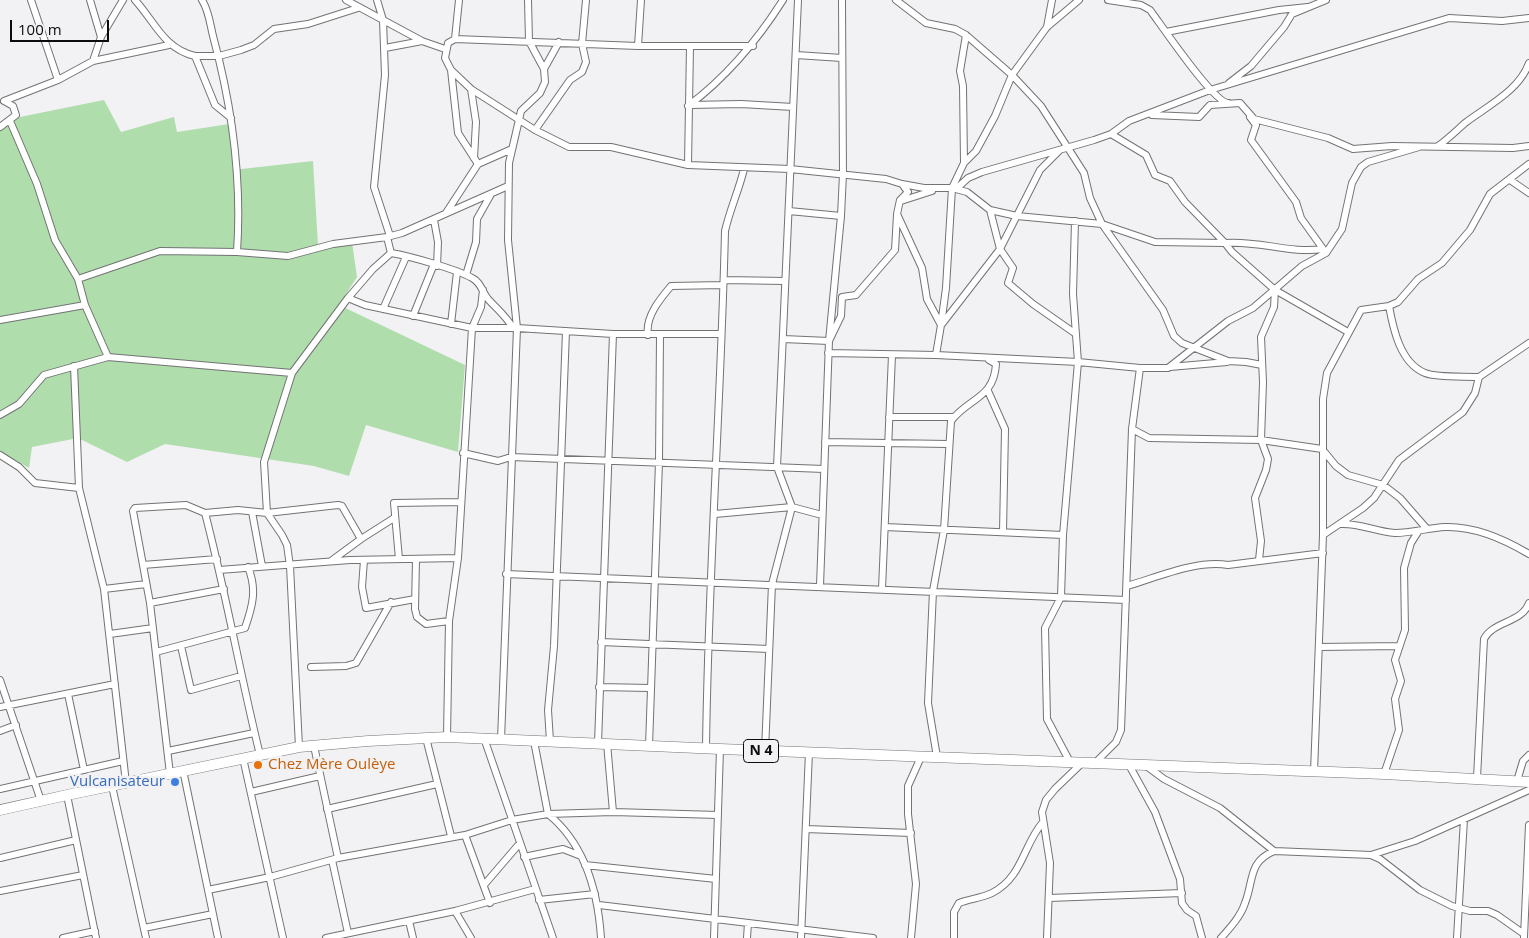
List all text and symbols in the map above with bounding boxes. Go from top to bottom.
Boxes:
scale bar [12,10,111,42]
text: 100 m [18,19,62,39]
road number: N 4 [744,739,778,762]
place label: Chez Mère Oulèye [268,756,395,774]
marker: Chez Mère Oulèye [252,759,264,771]
place label: Vulcanisateur [70,773,165,791]
marker: Vulcanisateur [169,776,181,788]

